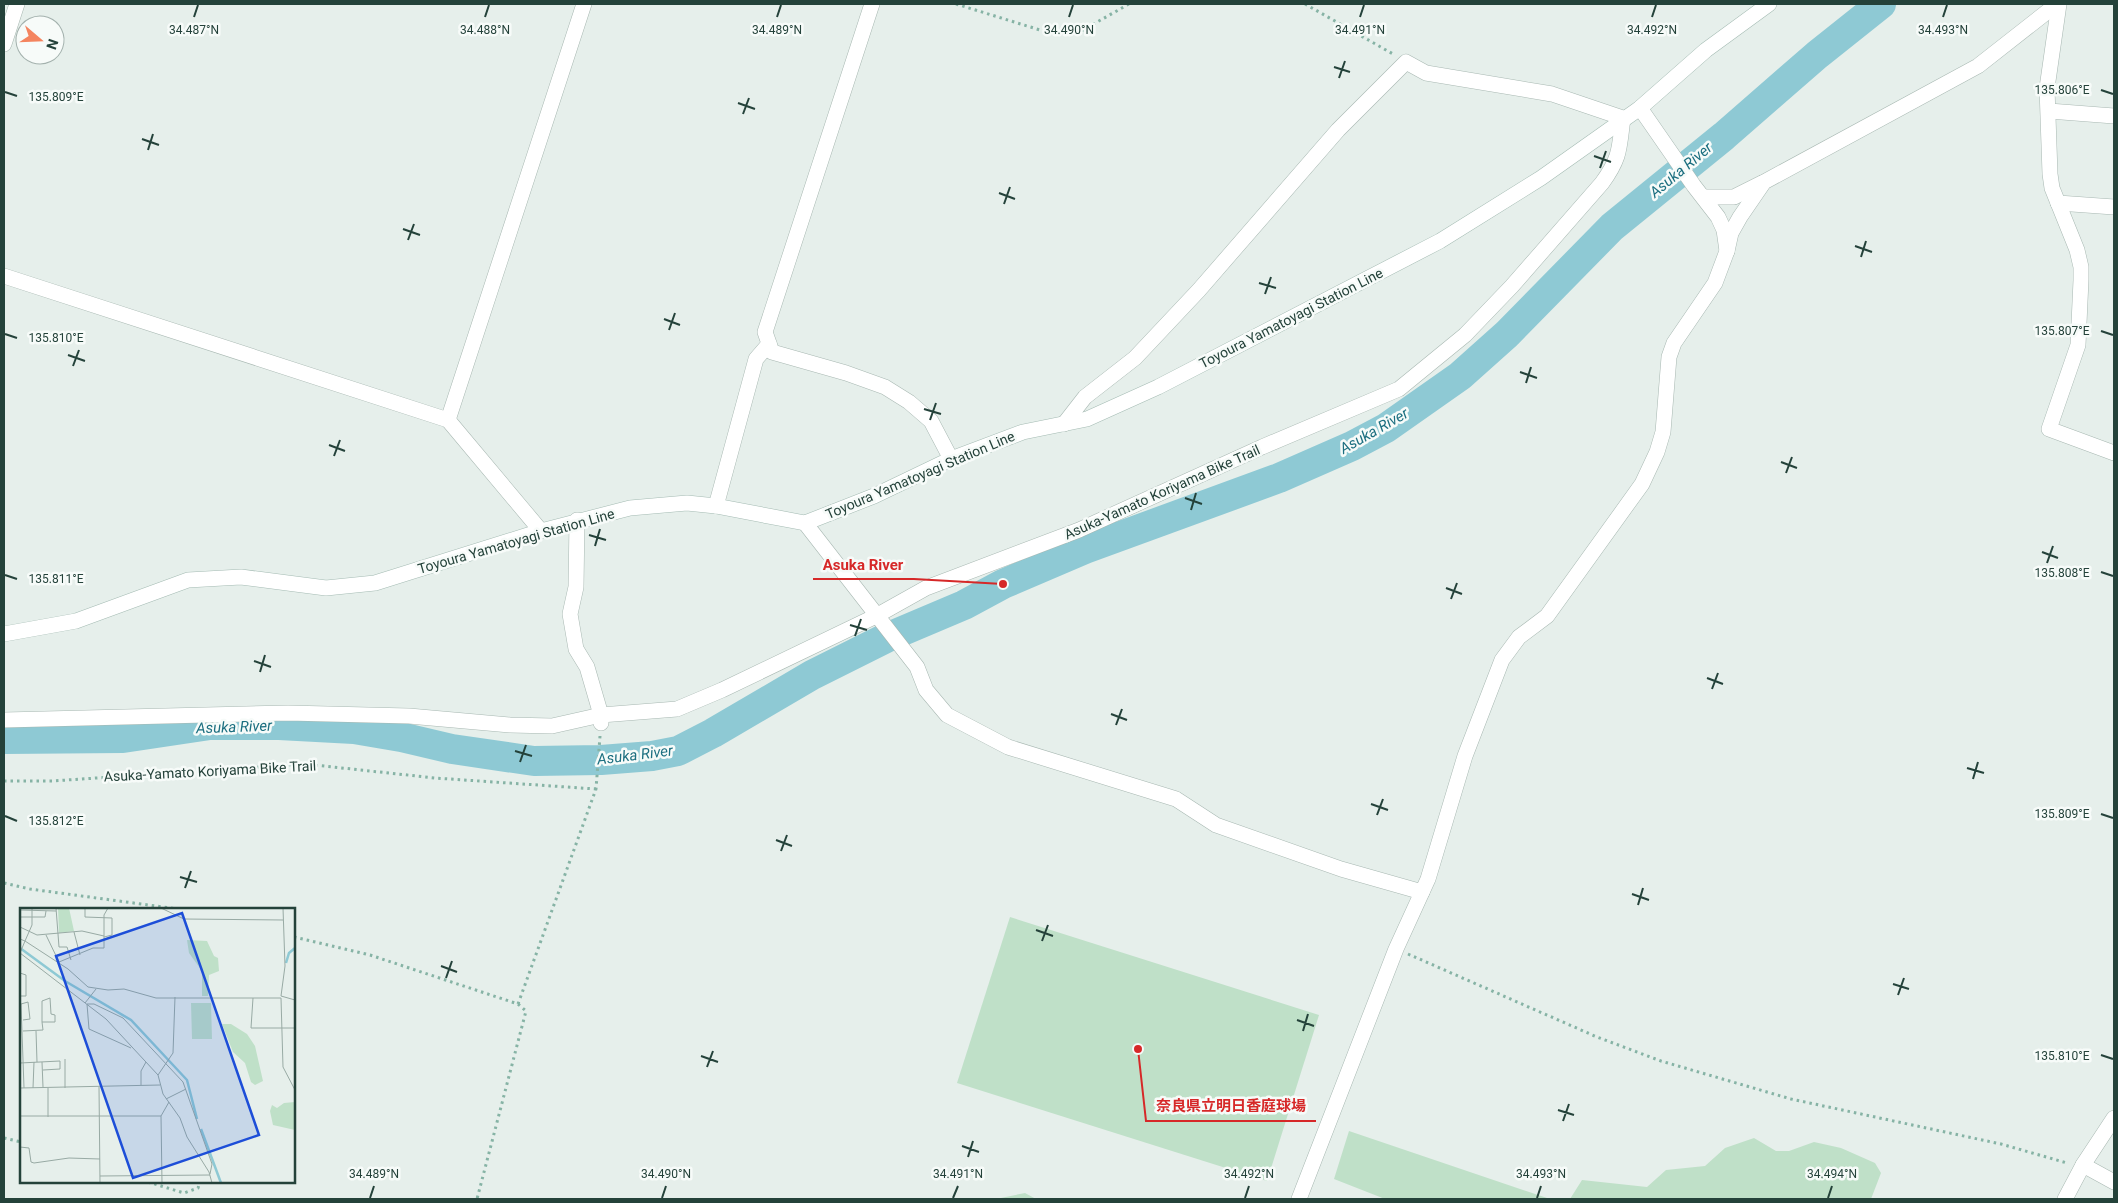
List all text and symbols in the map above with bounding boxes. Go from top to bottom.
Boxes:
north arrow [15,15,65,65]
text: 34.487°N [169,23,219,37]
text: 34.488°N [460,23,510,37]
text: 34.489°N [752,23,802,37]
text: 34.490°N [1044,23,1094,37]
text: 34.491°N [1335,23,1385,37]
text: 34.492°N [1627,23,1677,37]
text: 34.493°N [1918,23,1968,37]
text: N [43,37,61,52]
text: 135.806°E [2035,83,2090,97]
text: 135.809°E [29,90,84,104]
water label: Asuka River [1645,138,1717,202]
street label: Toyoura Yamatoyagi Station Line [1197,265,1385,371]
text: 135.807°E [2035,324,2090,338]
text: 135.810°E [29,331,84,345]
water label: Asuka River [1336,404,1412,458]
street label: Toyoura Yamatoyagi Station Line [823,428,1017,522]
street label: Asuka-Yamato Koriyama Bike Trail [1062,441,1262,543]
street label: Toyoura Yamatoyagi Station Line [416,505,616,577]
callout: Asuka River [813,549,914,579]
text: Asuka River [823,556,904,574]
text: 135.808°E [2035,566,2090,580]
text: 135.811°E [29,572,84,586]
water label: Asuka River [195,717,273,737]
water label: Asuka River [595,741,675,769]
street label: Asuka-Yamato Koriyama Bike Trail [103,757,317,785]
text: 135.809°E [2035,807,2090,821]
text: 135.812°E [29,814,84,828]
inset map [20,908,295,1183]
text: 135.810°E [2035,1049,2090,1063]
callout: 奈良県立明日香庭球場 [1146,1091,1316,1121]
text: 奈良県立明日香庭球場 [1156,1097,1306,1115]
text: 34.489°N [349,1167,399,1181]
text: 34.490°N [641,1167,691,1181]
text: 34.491°N [933,1167,983,1181]
text: 34.492°N [1224,1167,1274,1181]
text: 34.493°N [1516,1167,1566,1181]
text: 34.494°N [1807,1167,1857,1181]

